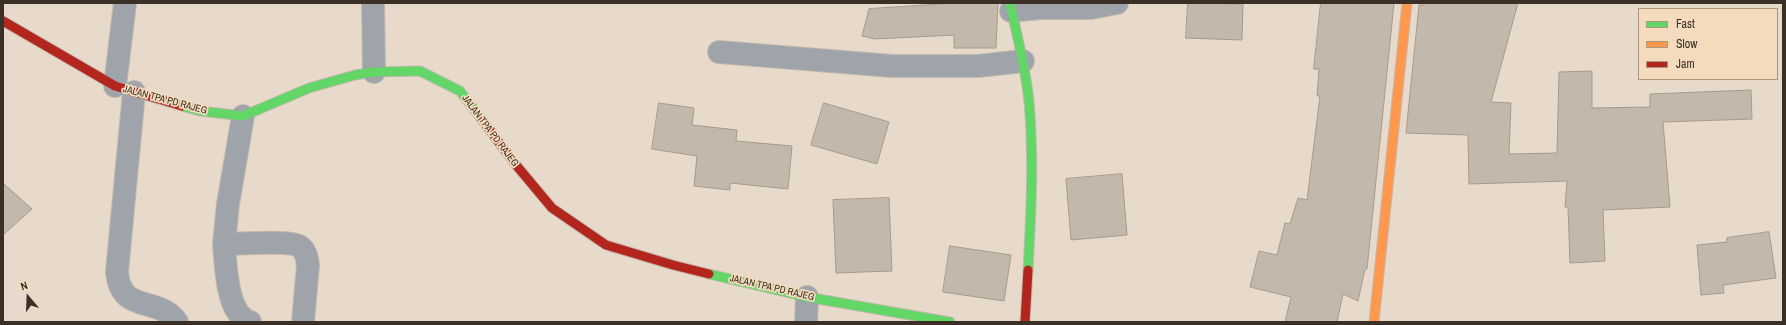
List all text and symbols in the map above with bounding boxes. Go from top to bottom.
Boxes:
legend [1638,8,1778,80]
text: Fast [1676,16,1695,32]
text: Slow [1676,36,1697,52]
text: Jam [1676,56,1695,72]
street label: JALAN TPA PD RAJEG [122,83,208,117]
street label: JALAN TPA PD RAJEG [459,93,521,169]
street label: JALAN TPA PD RAJEG [729,272,815,304]
north arrow [8,277,48,317]
text: N [19,278,29,293]

